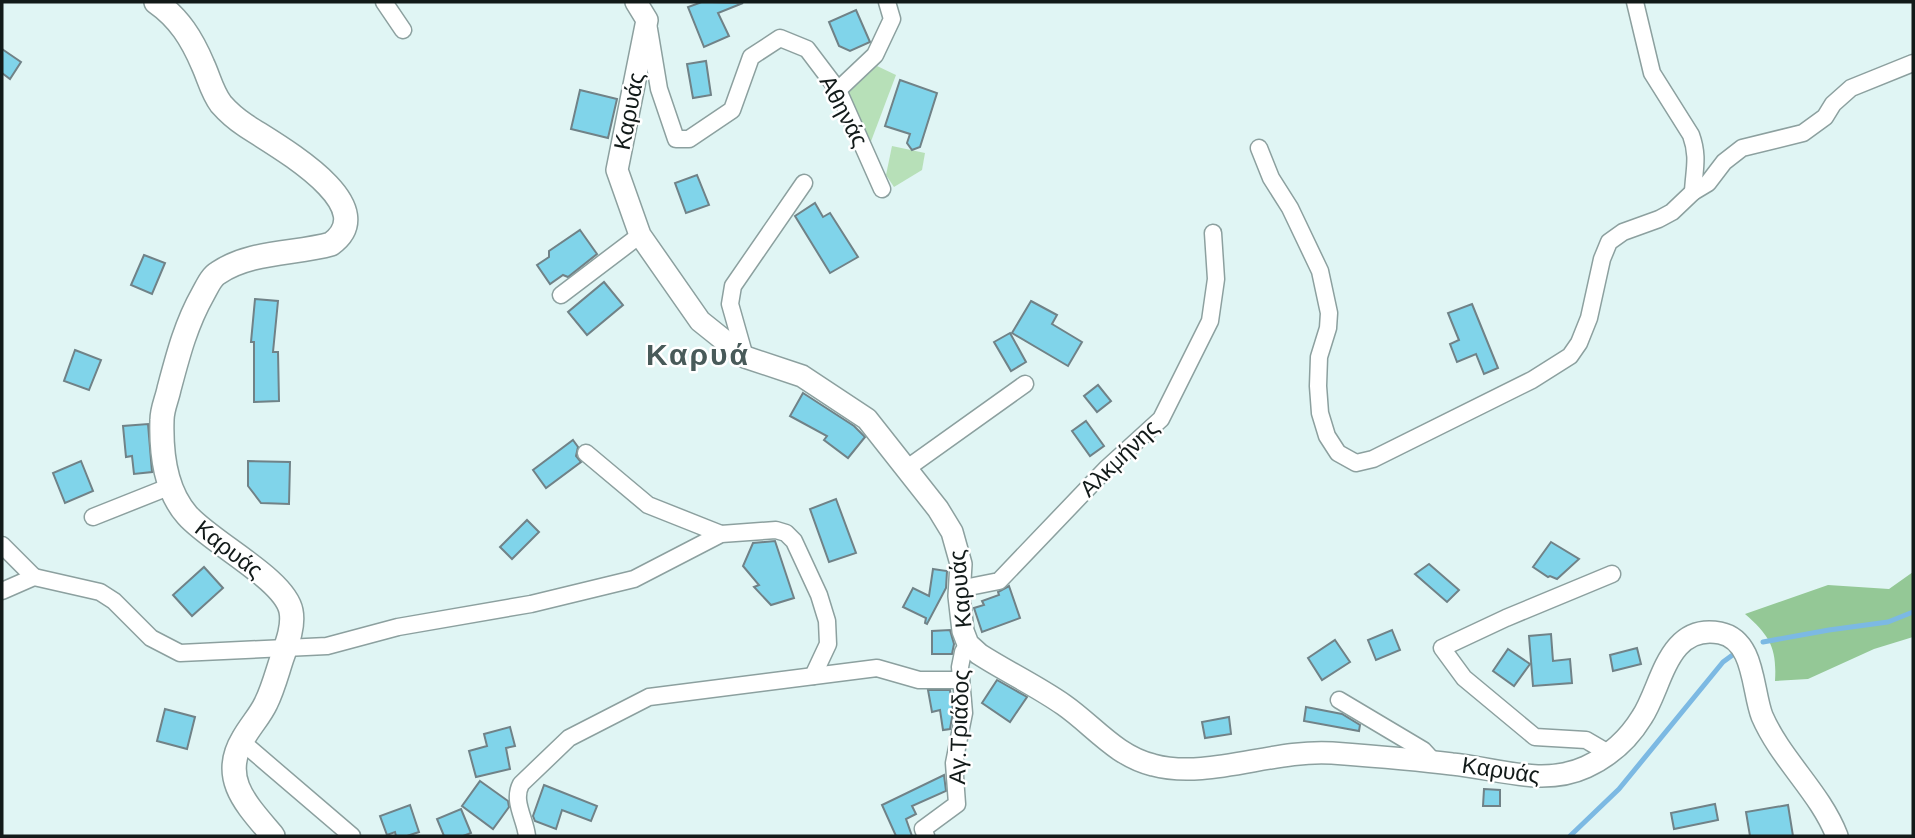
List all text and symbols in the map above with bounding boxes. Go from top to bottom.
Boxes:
street label: Καρυάς [607,70,649,152]
street label: Αθηνάς [814,70,875,151]
district label: Καρυά [646,335,750,371]
street label: Αλκμήνης [1073,413,1164,502]
street label: Καρυάς [190,513,269,583]
street label: Καρυάς [942,549,976,629]
street label: Αγ.Τριάδος [942,669,974,785]
street label: Καρυάς [1460,750,1542,788]

